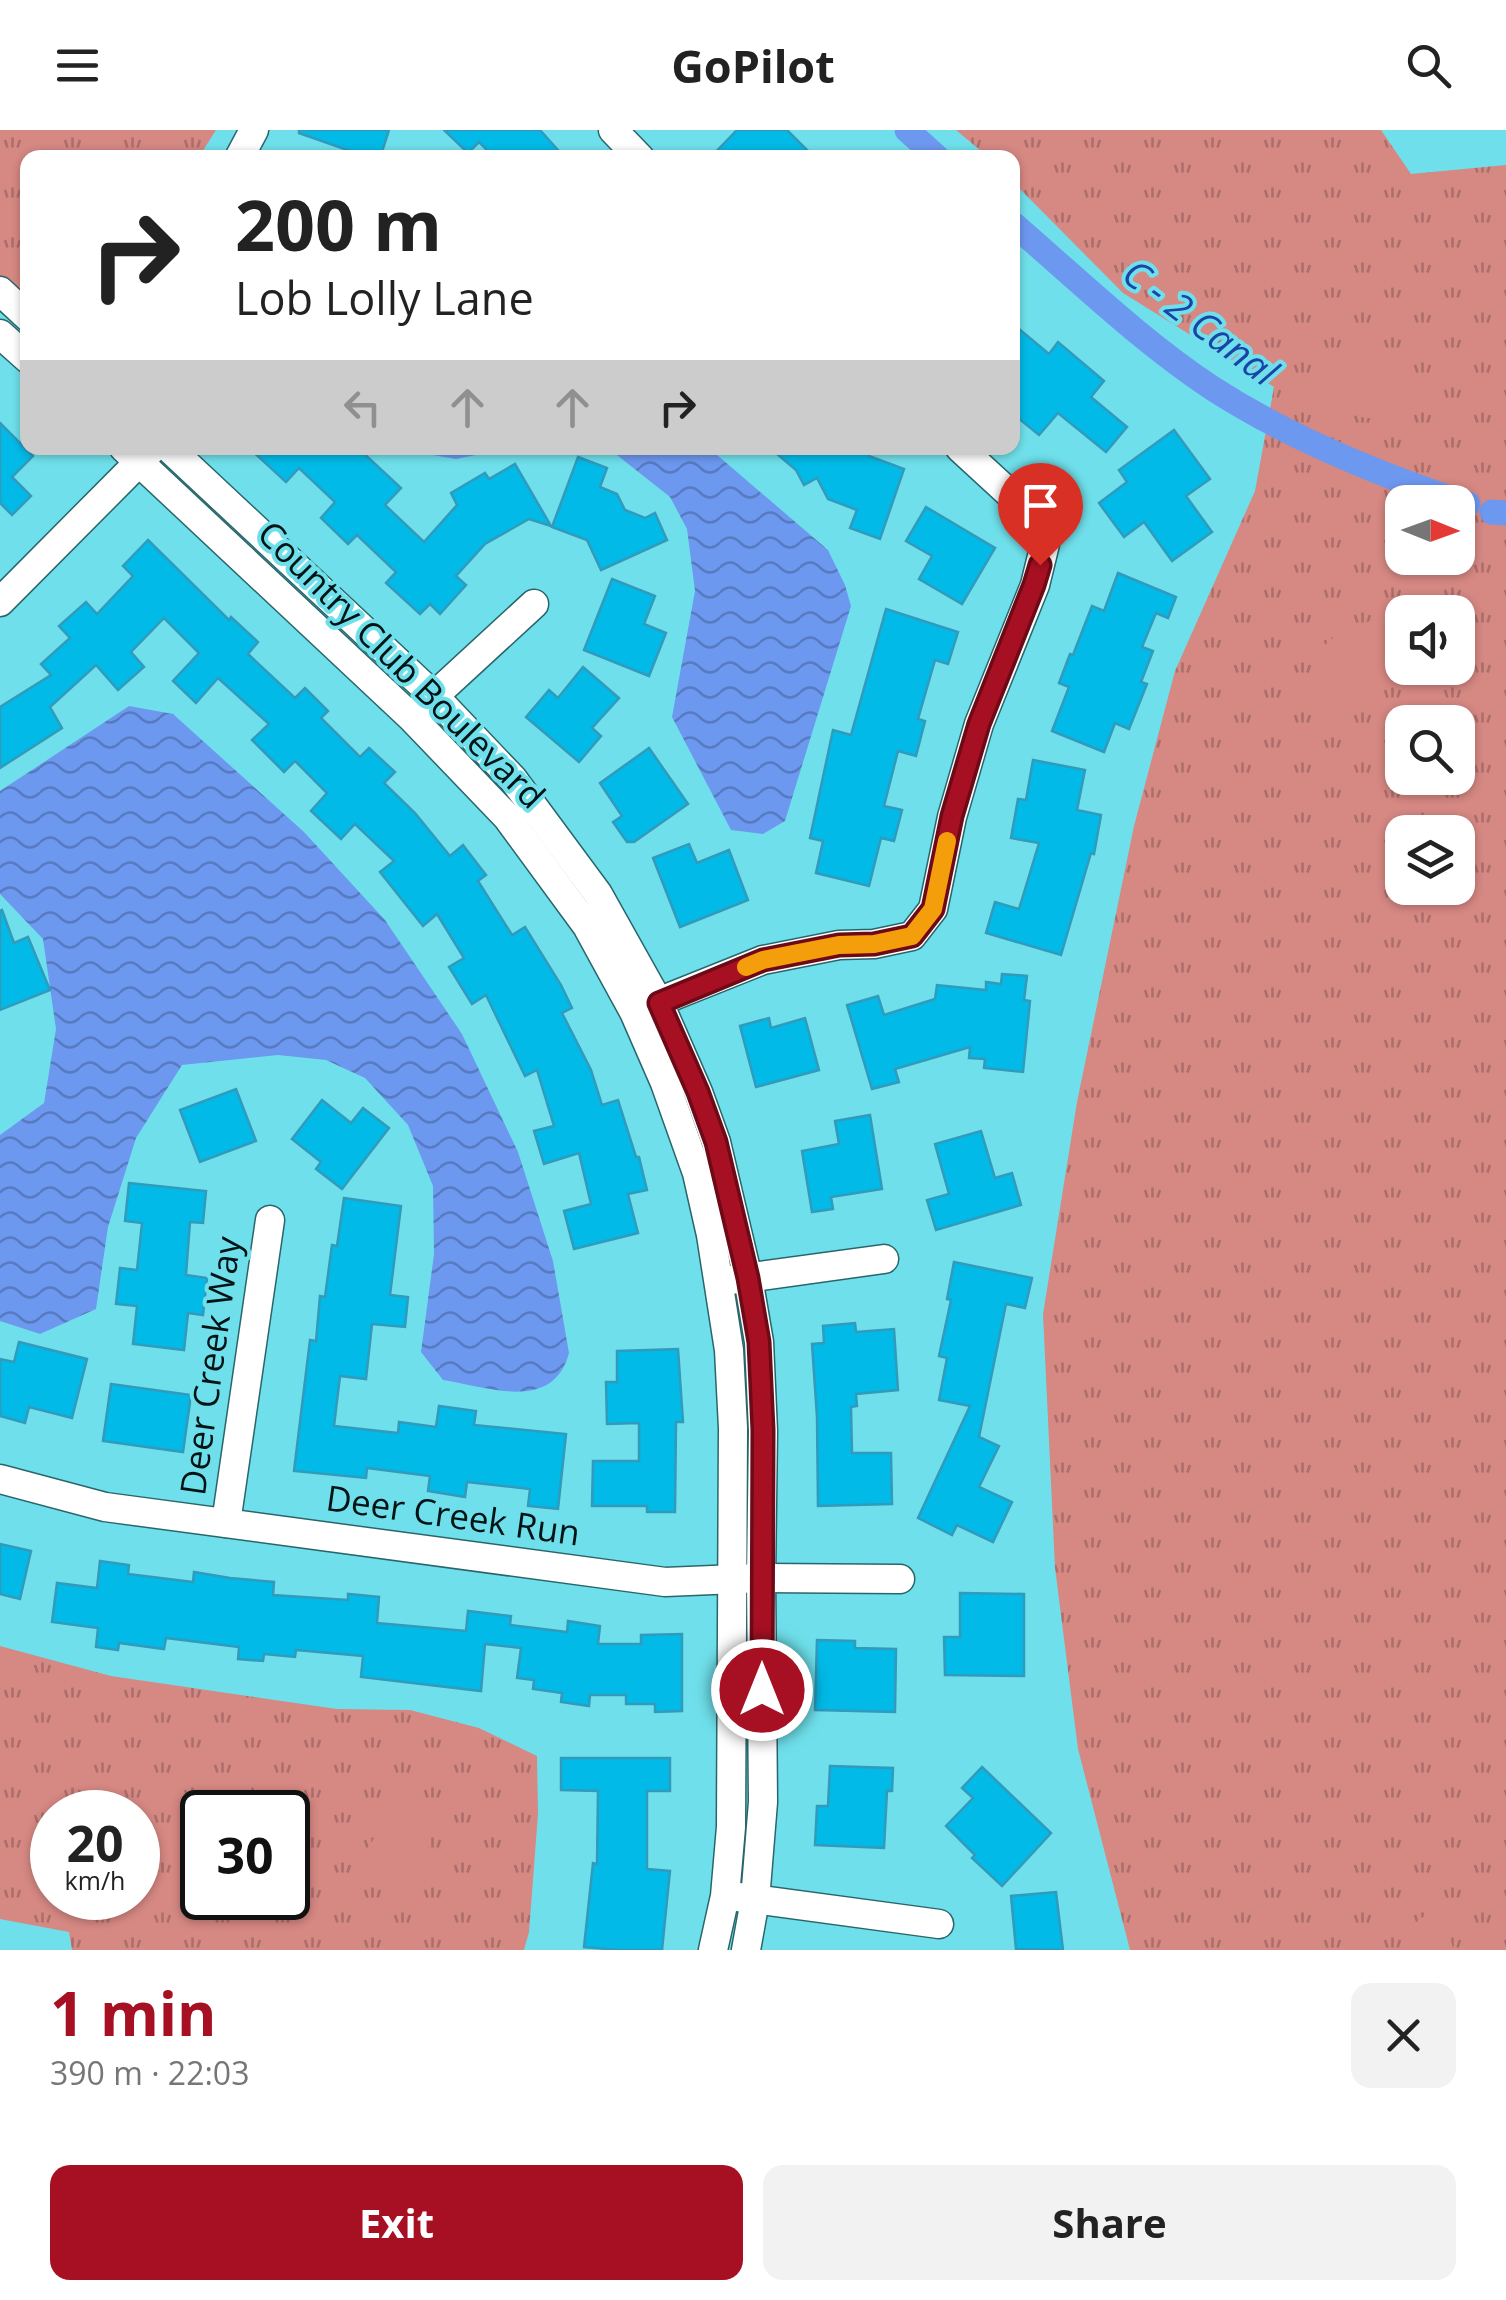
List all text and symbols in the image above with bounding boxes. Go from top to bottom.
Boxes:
text: GoPilot [671,35,835,96]
icon: menu [50,38,105,93]
icon: search [1401,38,1456,93]
text: 200 m [235,176,442,272]
icon: right [70,190,200,320]
water label: C - 2 Canal [1113,246,1290,398]
text: Lob Lolly Lane [235,267,534,328]
icon: left [335,380,390,435]
icon: ahead [440,380,495,435]
icon: ahead [545,380,600,435]
icon: right [650,380,705,435]
pin [998,463,1083,566]
icon: arrive [1013,478,1068,533]
north arrow [1385,485,1475,575]
map controls [1385,485,1475,905]
street label: Country Club Boulevard [248,510,556,818]
button: sound [1385,595,1475,685]
button: search [1385,705,1475,795]
button: layers [1385,815,1475,905]
street label: Deer Creek Way [168,1233,251,1498]
street label: Deer Creek Run [323,1473,583,1556]
position arrow [710,1638,814,1742]
speed limit sign: 30 [180,1790,310,1920]
text: 20 [66,1809,124,1877]
text: km/h [65,1863,125,1897]
text: 1 min [50,1972,217,2054]
button: close [1351,1983,1456,2088]
text: 390 m · 22:03 [50,2051,249,2094]
button: Exit [50,2165,743,2280]
button: Share [763,2165,1456,2280]

